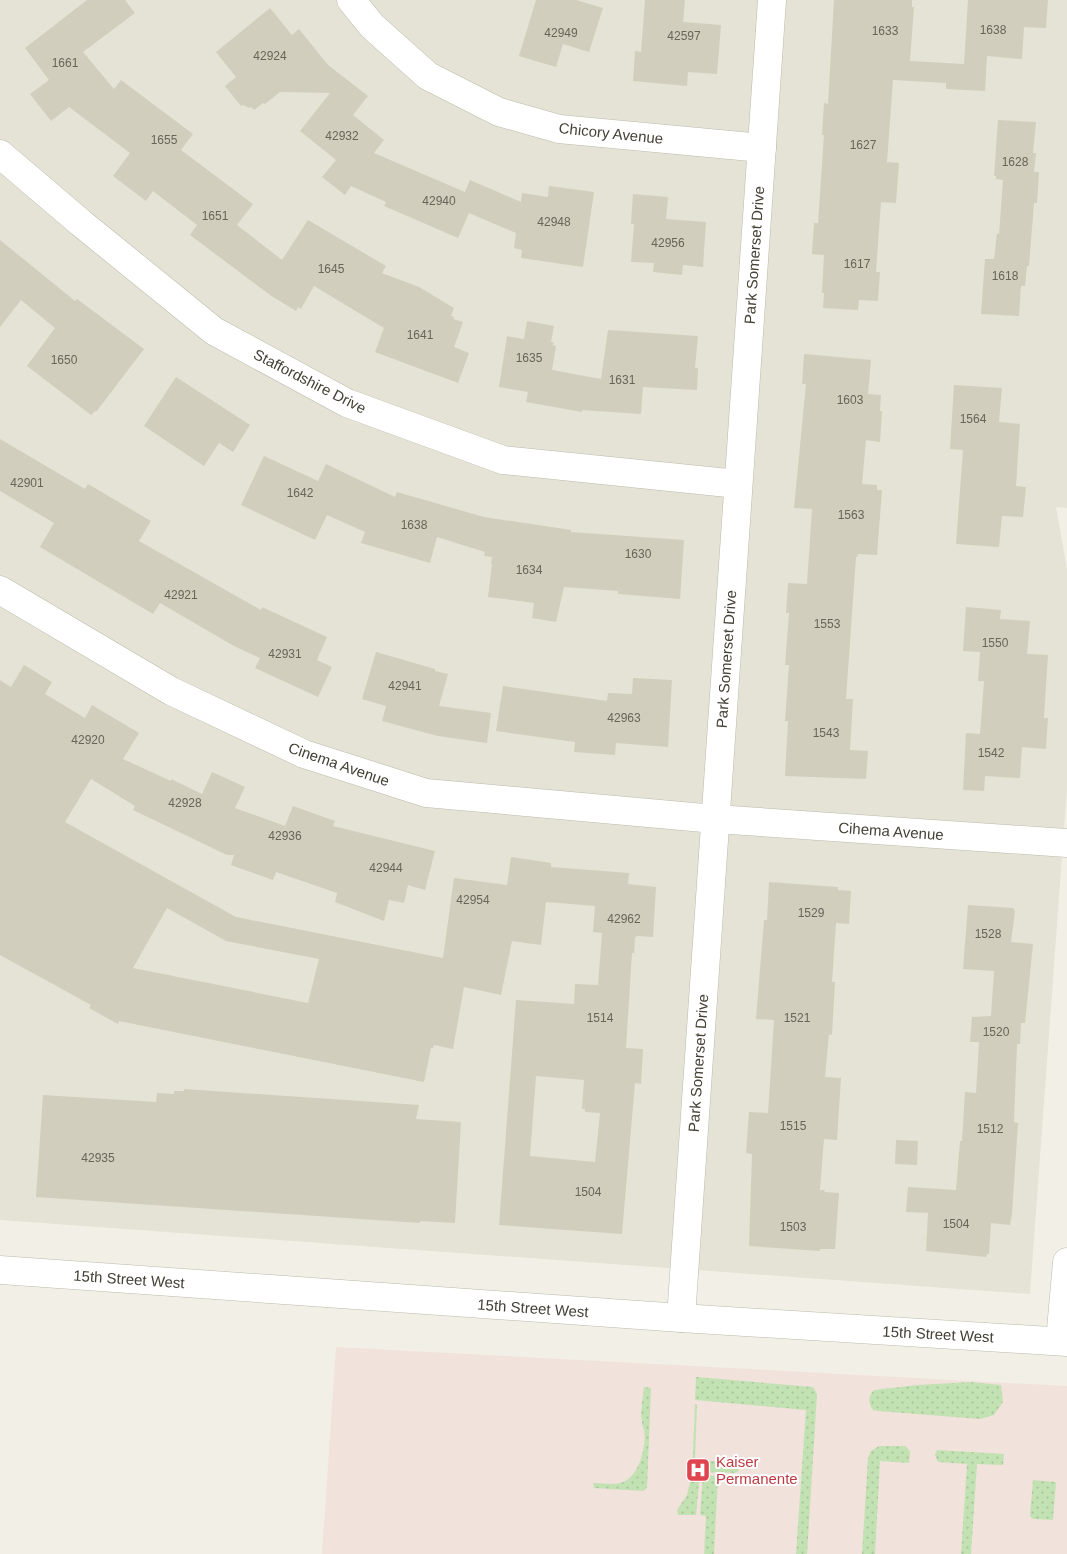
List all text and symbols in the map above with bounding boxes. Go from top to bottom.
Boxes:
house number: 1638 [980,23,1007,37]
house number: 1633 [872,24,899,38]
house number: 42949 [544,26,578,40]
house number: 42597 [667,29,701,43]
house number: 42924 [253,49,287,63]
house number: 1661 [52,56,79,70]
street label: Chicory Avenue [558,119,664,147]
house number: 42932 [325,129,359,143]
house number: 1655 [151,133,178,147]
house number: 1627 [850,138,877,152]
house number: 1628 [1002,155,1029,169]
street label: Park Somerset Drive [741,185,767,325]
house number: 42940 [422,194,456,208]
house number: 1651 [202,209,229,223]
house number: 42948 [537,215,571,229]
house number: 42956 [651,236,685,250]
house number: 1617 [844,257,871,271]
house number: 1645 [318,262,345,276]
house number: 1618 [992,269,1019,283]
house number: 1641 [407,328,434,342]
street label: Staffordshire Drive [251,345,369,417]
house number: 1635 [516,351,543,365]
house number: 1650 [51,353,78,367]
house number: 1631 [609,373,636,387]
house number: 1603 [837,393,864,407]
house number: 1564 [960,412,987,426]
house number: 42901 [10,476,44,490]
house number: 1642 [287,486,314,500]
house number: 1563 [838,508,865,522]
house number: 1638 [401,518,428,532]
house number: 1630 [625,547,652,561]
house number: 1634 [516,563,543,577]
house number: 42921 [164,588,198,602]
street label: Park Somerset Drive [713,589,739,729]
house number: 1553 [814,617,841,631]
house number: 1550 [982,636,1009,650]
house number: 42931 [268,647,302,661]
house number: 42941 [388,679,422,693]
house number: 42963 [607,711,641,725]
house number: 1543 [813,726,840,740]
house number: 42920 [71,733,105,747]
street label: Cinema Avenue [286,739,392,789]
house number: 1542 [978,746,1005,760]
house number: 42928 [168,796,202,810]
street label: Cihema Avenue [838,819,944,843]
house number: 42936 [268,829,302,843]
house number: 42944 [369,861,403,875]
house number: 42954 [456,893,490,907]
house number: 1529 [798,906,825,920]
house number: 42962 [607,912,641,926]
house number: 1528 [975,927,1002,941]
street label: Park Somerset Drive [685,993,711,1133]
house number: 1514 [587,1011,614,1025]
house number: 1521 [784,1011,811,1025]
house number: 1520 [983,1025,1010,1039]
house number: 1515 [780,1119,807,1133]
house number: 1512 [977,1122,1004,1136]
house number: 42935 [81,1151,115,1165]
house number: 1504 [575,1185,602,1199]
house number: 1504 [943,1217,970,1231]
house number: 1503 [780,1220,807,1234]
street label: 15th Street West [73,1267,186,1291]
street label: 15th Street West [477,1296,590,1320]
street label: 15th Street West [882,1323,995,1345]
place label: Kaiser Permanente [716,1453,798,1487]
hospital icon: Kaiser Permanente [685,1457,711,1483]

